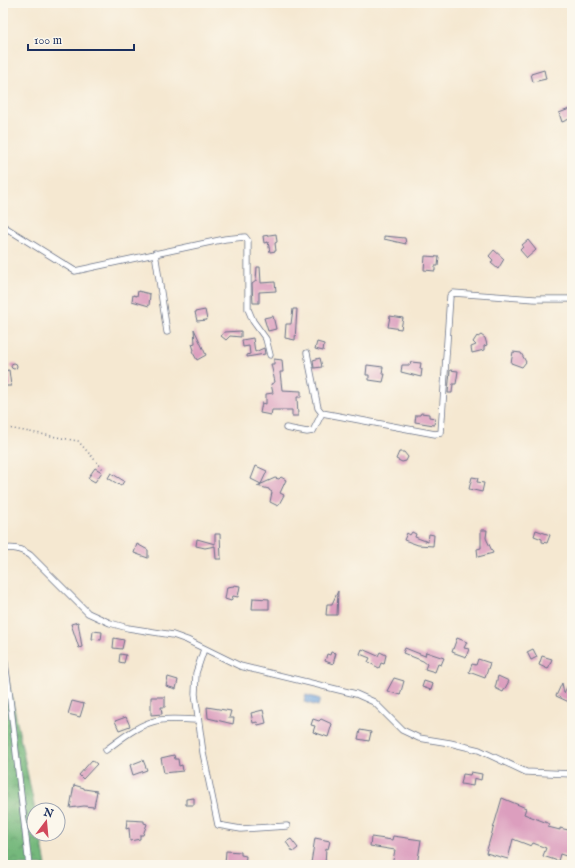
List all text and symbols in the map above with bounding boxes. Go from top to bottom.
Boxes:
scale bar [28,26,134,52]
text: 100 m [34,33,62,48]
north arrow [26,802,66,842]
text: N [41,805,55,822]

